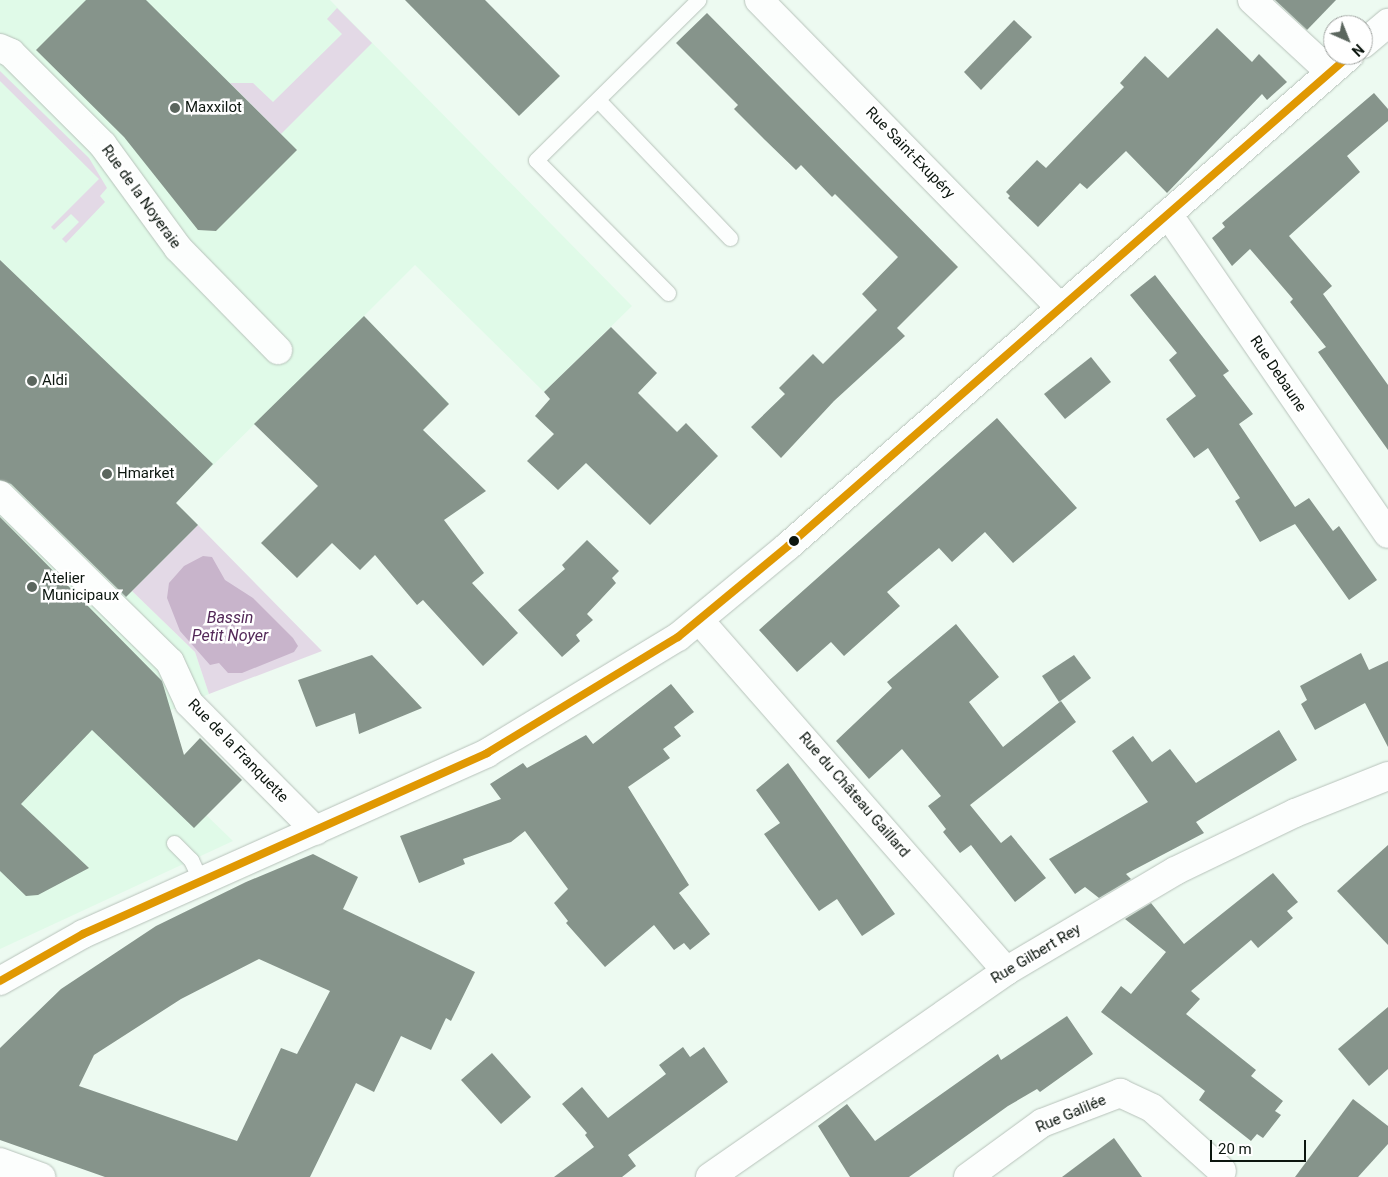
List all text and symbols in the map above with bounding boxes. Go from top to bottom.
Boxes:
north arrow [1323,15,1373,65]
text: N [1349,41,1367,59]
place label: Maxxilot [185,99,242,117]
marker: Maxxilot [169,102,181,114]
street label: Rue Saint-Exupéry [862,104,958,202]
street label: Rue de la Noyeraie [97,142,185,252]
street label: Rue Debaune [1246,332,1310,416]
place label: Aldi [42,372,68,390]
marker: Aldi [26,375,38,387]
place label: Hmarket [117,465,174,483]
marker: Hmarket [101,468,113,480]
unlabelled marker [789,536,799,546]
place label: Atelier Municipaux [42,569,119,604]
marker: Atelier Municipaux [26,581,38,593]
water label: Bassin Petit Noyer [192,608,268,646]
street label: Rue de la Franquette [184,696,292,806]
street label: Rue du Château Gaillard [795,729,913,861]
street label: Rue Gilbert Rey [988,920,1084,988]
street label: Rue Galilée [1033,1091,1109,1137]
scale bar [1213,1130,1309,1162]
text: 20 m [1218,1140,1252,1158]

